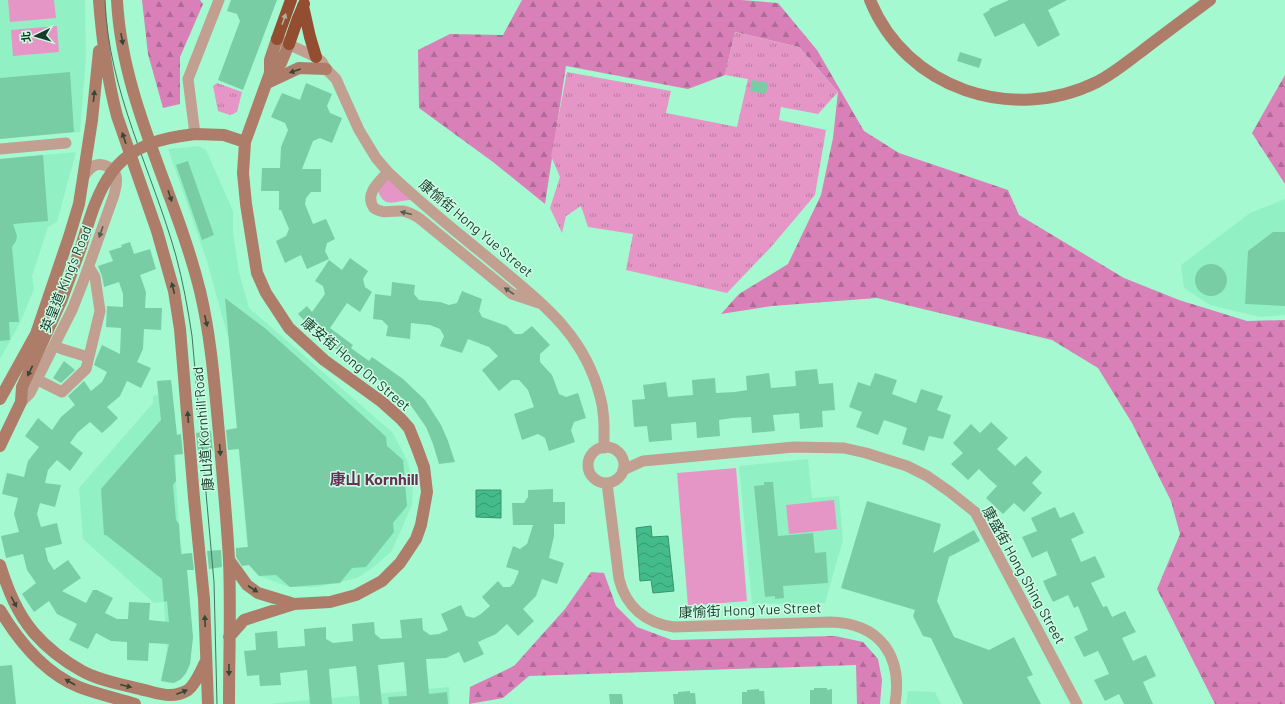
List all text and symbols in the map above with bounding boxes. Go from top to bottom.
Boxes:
one-way arrow [282,13,288,25]
north arrow [16,16,56,56]
text: 北 [19,31,32,43]
one-way arrow [119,33,125,45]
one-way arrow [289,68,301,74]
one-way arrow [91,90,98,102]
one-way arrow [121,132,127,144]
street label: 康愉街 Hong Yue Street [416,175,537,280]
one-way arrow [167,191,173,203]
one-way arrow [400,209,413,215]
street label: 英皇道 King's Road [36,223,95,335]
one-way arrow [98,227,104,239]
one-way arrow [169,282,175,295]
one-way arrow [504,287,514,295]
street label: 康安街 Hong On Street [298,313,414,414]
one-way arrow [204,315,210,327]
one-way arrow [27,366,33,377]
street label: 康山道 Kornhill Road [189,366,216,492]
one-way arrow [185,411,191,423]
one-way arrow [217,444,223,456]
district label: 康山 Kornhill [329,469,419,488]
street label: 康盛街 Hong Shing Street [979,503,1069,647]
one-way arrow [248,585,259,593]
one-way arrow [11,596,17,607]
street label: 康愉街 Hong Yue Street [678,599,822,620]
one-way arrow [202,615,209,627]
one-way arrow [226,664,232,677]
one-way arrow [64,678,76,685]
one-way arrow [120,683,133,689]
one-way arrow [176,688,188,694]

